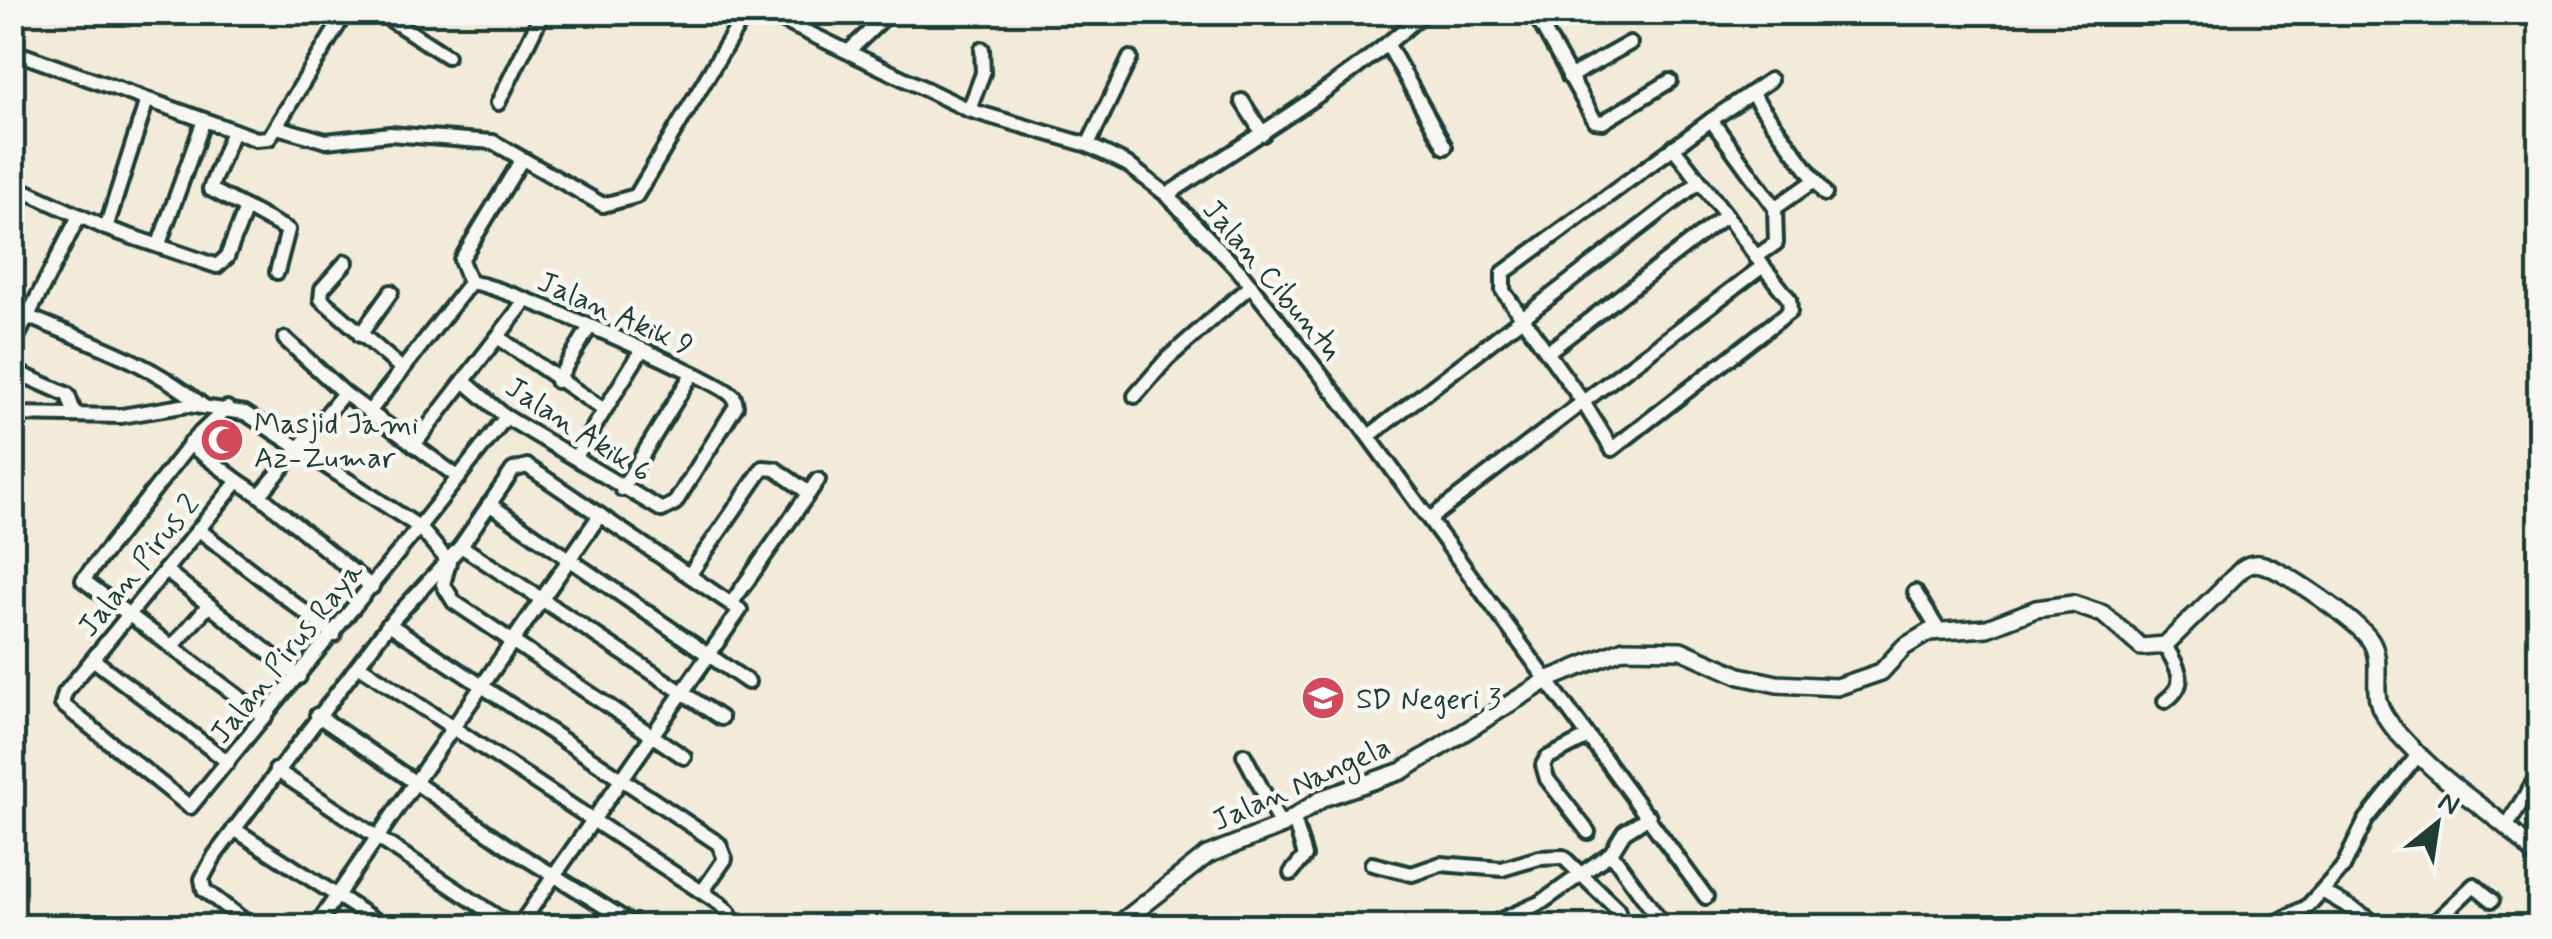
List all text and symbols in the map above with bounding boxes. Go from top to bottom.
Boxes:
street label: Jalan Cibuntu [1193,191,1351,369]
street label: Jalan Akik 9 [531,263,699,366]
street label: Jalan Akik 6 [497,368,659,492]
place label: Masjid Jami Az-Zumar [254,405,419,478]
mosque icon: Masjid Jami Az-Zumar [199,417,245,463]
street label: Jalan Pirus 2 [70,486,209,645]
street label: Jalan Pirus Raya [202,553,373,752]
school or university icon: SD Negeri 3 [1300,675,1346,721]
place label: SD Negeri 3 [1356,680,1501,719]
street label: Jalan Nangela [1206,728,1398,843]
north arrow [2387,774,2487,874]
text: N [2431,784,2466,825]

